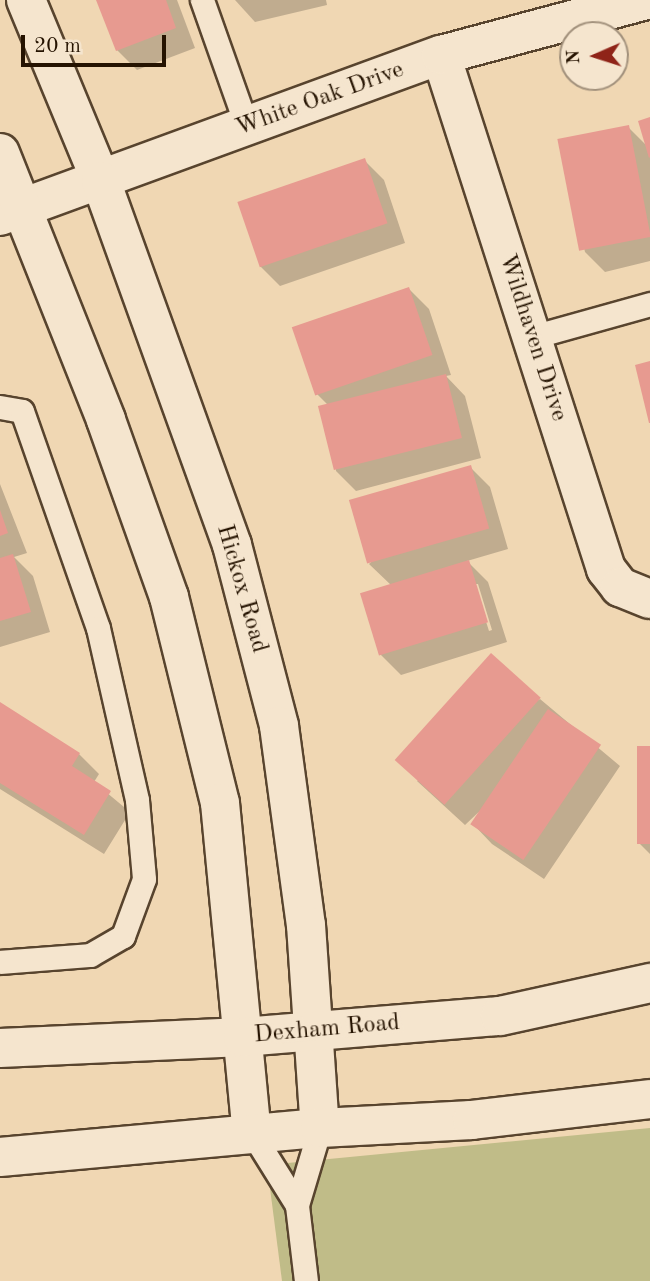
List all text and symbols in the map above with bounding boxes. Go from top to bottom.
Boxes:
scale bar [24,21,170,65]
north arrow [559,21,629,91]
text: 20 m [34,36,81,57]
text: N [565,49,584,65]
street label: White Oak Drive [232,56,408,144]
street label: Wildhaven Drive [491,251,573,425]
street label: Hickox Road [209,521,273,657]
street label: Dexham Road [253,1009,401,1051]

